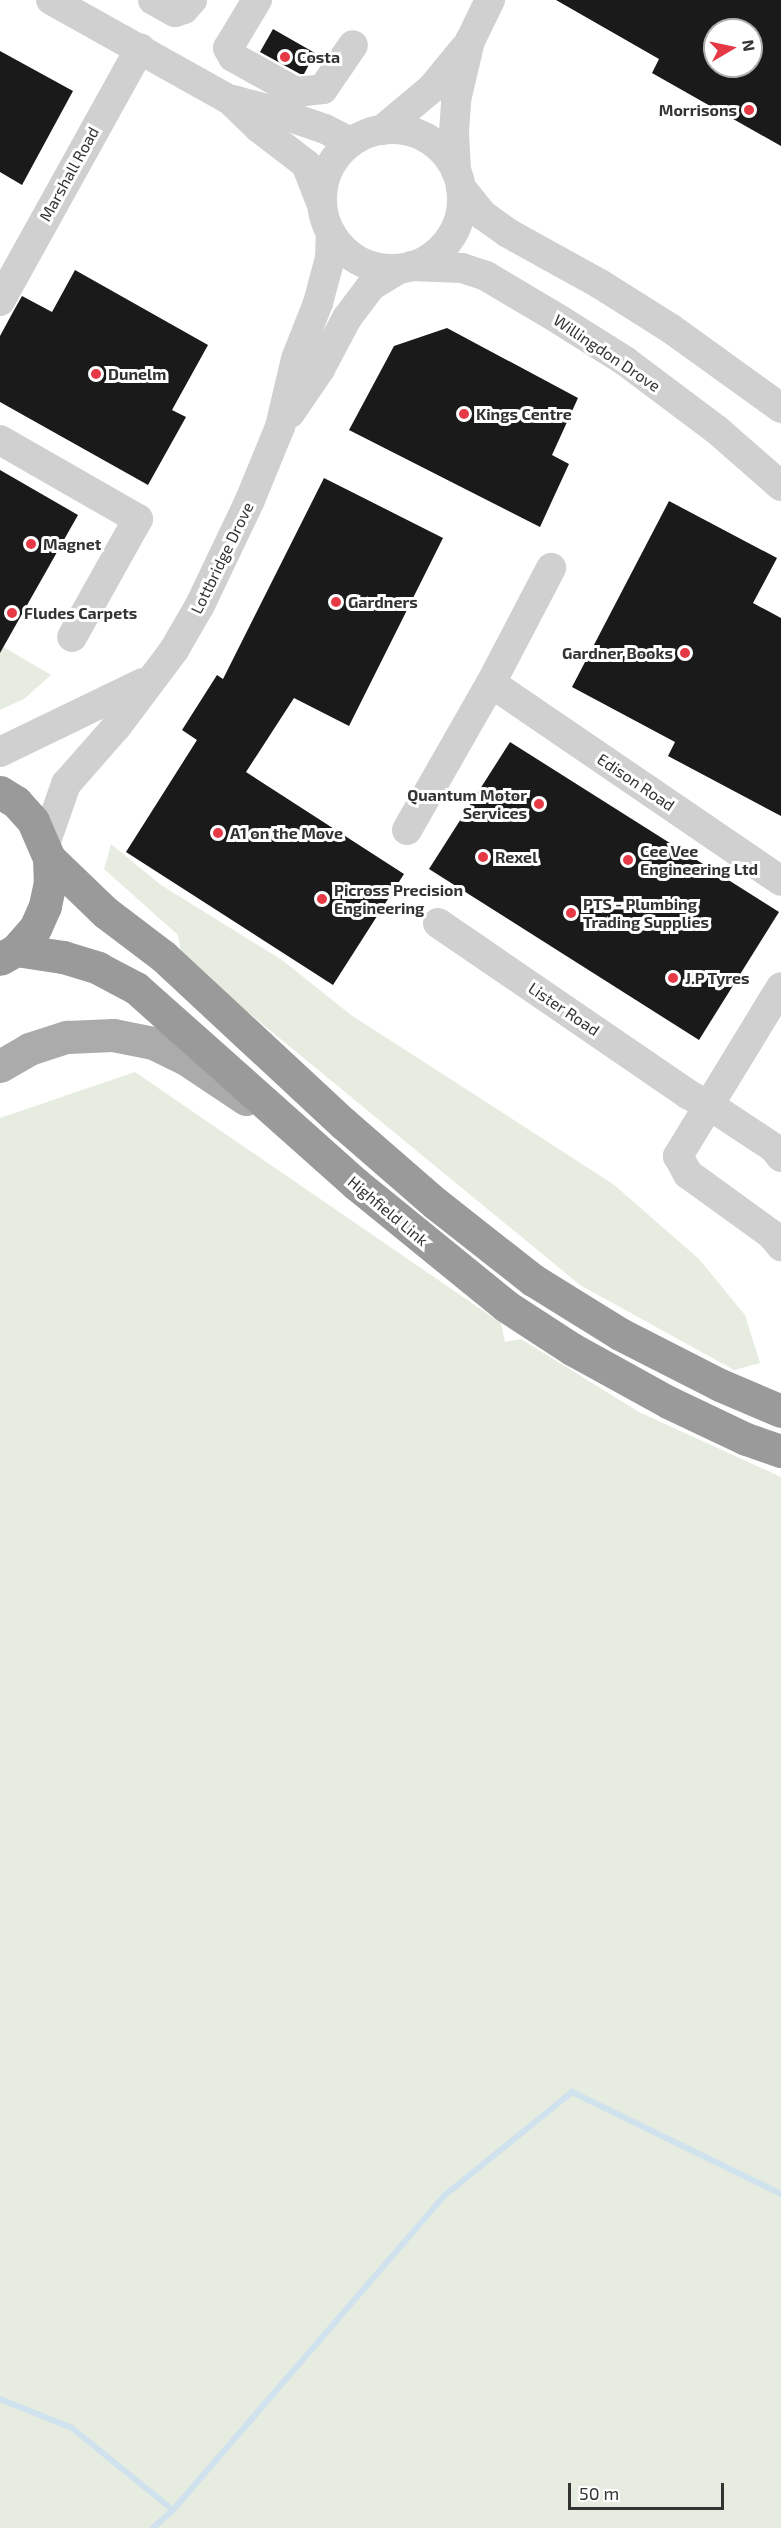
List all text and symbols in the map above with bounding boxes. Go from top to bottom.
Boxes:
north arrow [703,18,763,78]
text: N [739,38,760,53]
place label: Costa [297,47,340,67]
marker: Costa [278,50,292,64]
place label: Morrisons [659,100,737,120]
marker: Morrisons [742,103,756,117]
street label: Marshall Road [35,123,103,225]
street label: Willingdon Drove [550,310,664,396]
place label: Dunelm [108,364,166,384]
marker: Dunelm [89,367,103,381]
place label: Kings Centre [476,404,572,424]
marker: Kings Centre [457,407,471,421]
street label: Lottbridge Drove [187,499,257,617]
place label: Magnet [43,534,101,554]
marker: Magnet [24,537,38,551]
place label: Gardners [348,592,418,612]
marker: Gardners [329,595,343,609]
place label: Fludes Carpets [24,603,137,623]
marker: Fludes Carpets [5,606,19,620]
place label: Gardner Books [562,643,673,663]
marker: Gardner Books [678,646,692,660]
street label: Edison Road [594,749,678,815]
place label: Quantum Motor Services [407,785,527,823]
marker: Quantum Motor Services [532,797,546,811]
place label: A1 on the Move [230,823,343,843]
marker: A1 on the Move [211,826,225,840]
place label: Cee Vee Engineering Ltd [640,841,758,879]
place label: Rexel [495,847,537,867]
marker: Rexel [476,850,490,864]
marker: Cee Vee Engineering Ltd [621,853,635,867]
place label: Picross Precision Engineering [334,880,463,918]
marker: Picross Precision Engineering [315,892,329,906]
place label: PTS - Plumbing Trading Supplies [583,894,709,932]
marker: PTS - Plumbing Trading Supplies [564,906,578,920]
place label: J.P Tyres [685,968,750,988]
marker: J.P Tyres [666,971,680,985]
street label: Lister Road [525,978,603,1040]
street label: Highfield Link [344,1172,432,1250]
scale bar [571,2471,727,2509]
text: 50 m [579,2482,619,2504]

